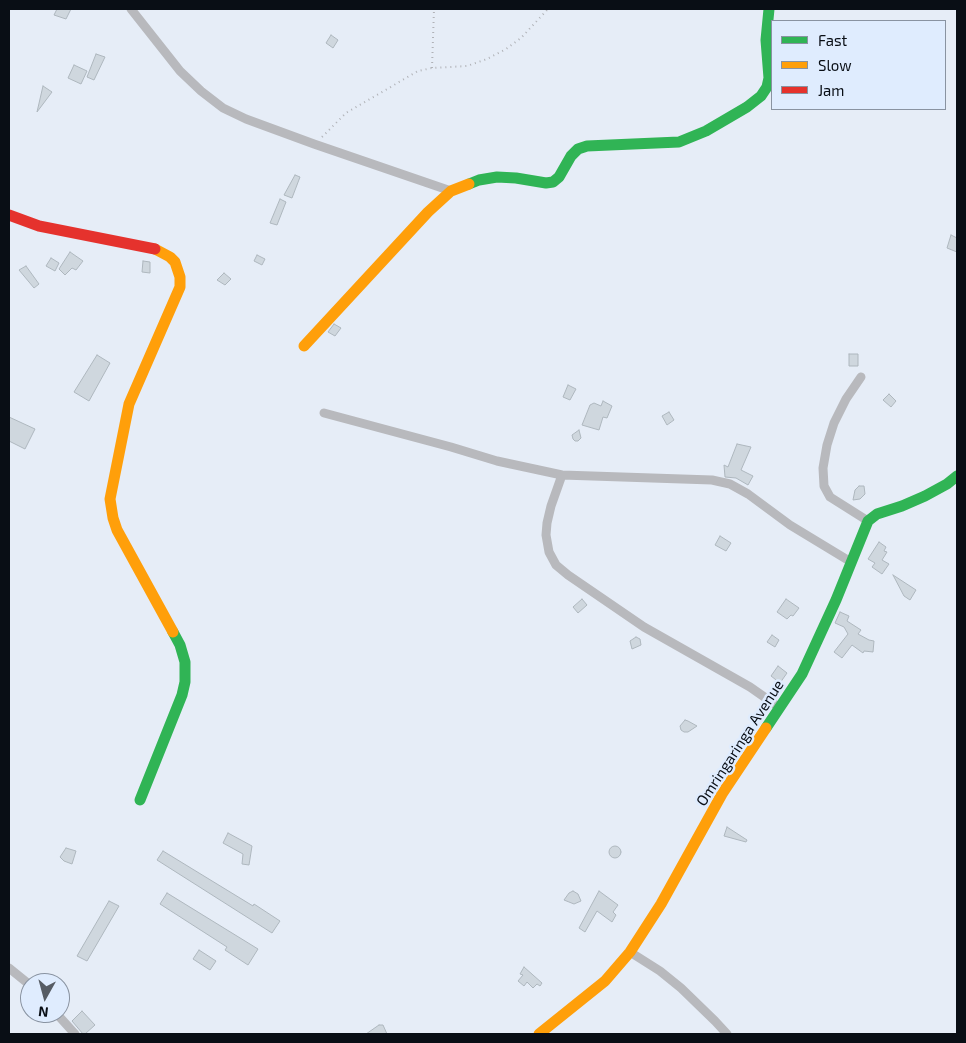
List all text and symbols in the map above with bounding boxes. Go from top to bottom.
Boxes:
legend [771,20,946,110]
text: Fast [818,31,847,49]
text: Slow [818,56,852,74]
text: Jam [818,81,844,99]
street label: Omringaringa Avenue [692,677,788,809]
north arrow [20,973,70,1023]
text: N [37,1003,49,1021]

